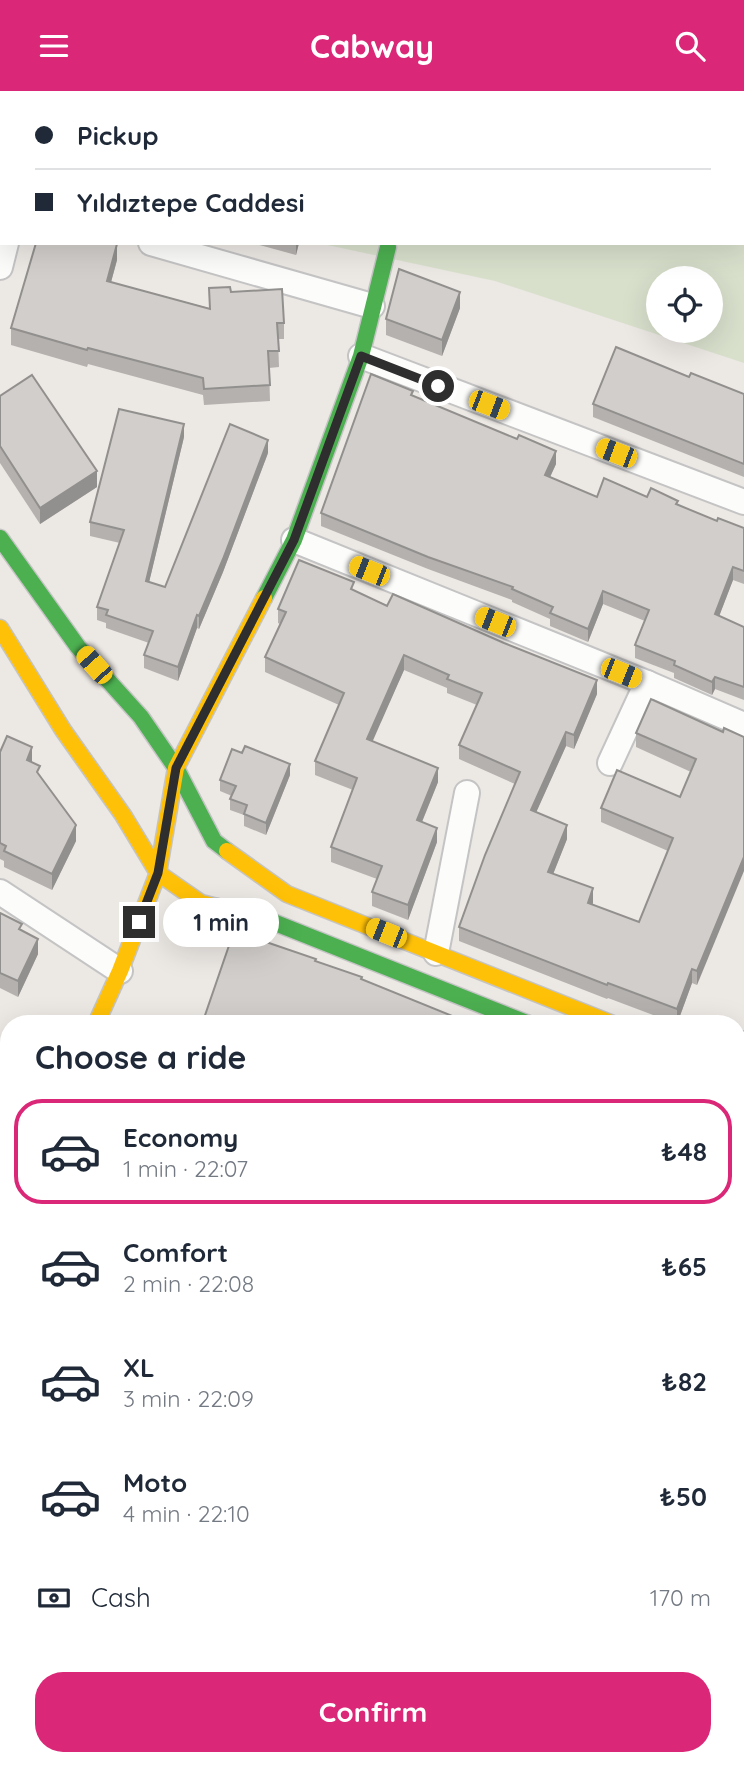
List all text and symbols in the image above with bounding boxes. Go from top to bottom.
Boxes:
text: Cabway [310,26,434,66]
icon: menu [35,27,73,65]
icon: search [671,27,709,65]
text: Pickup [77,119,159,152]
text: Yıldıztepe Caddesi [77,186,305,219]
map controls [646,266,723,343]
button: locate [646,266,723,343]
route start [422,370,454,402]
car [466,388,513,422]
car [593,436,640,470]
car [346,553,393,589]
car [472,604,519,640]
car [73,642,116,688]
car [598,655,645,691]
callout: 1 min [164,897,279,947]
route end [123,906,155,938]
text: 1 min [193,908,249,937]
car [363,915,410,951]
text: Choose a ride [35,1037,247,1077]
icon: car [39,1120,102,1183]
text: Economy [123,1121,238,1154]
text: ₺48 [661,1135,707,1168]
text: 1 min · 22:07 [123,1154,248,1183]
icon: car [39,1235,102,1298]
text: Comfort [123,1236,228,1269]
text: ₺65 [661,1250,707,1283]
text: 2 min · 22:08 [123,1269,254,1298]
icon: car [39,1350,102,1413]
text: XL [123,1351,155,1384]
text: ₺82 [661,1365,707,1398]
text: 3 min · 22:09 [123,1384,254,1413]
icon: car [39,1465,102,1528]
text: Moto [123,1466,187,1499]
text: ₺50 [660,1480,707,1513]
text: 4 min · 22:10 [123,1499,250,1528]
icon: cash [35,1579,73,1617]
text: Cash [91,1581,151,1614]
text: 170 m [650,1583,711,1612]
button: Confirm [35,1672,711,1752]

